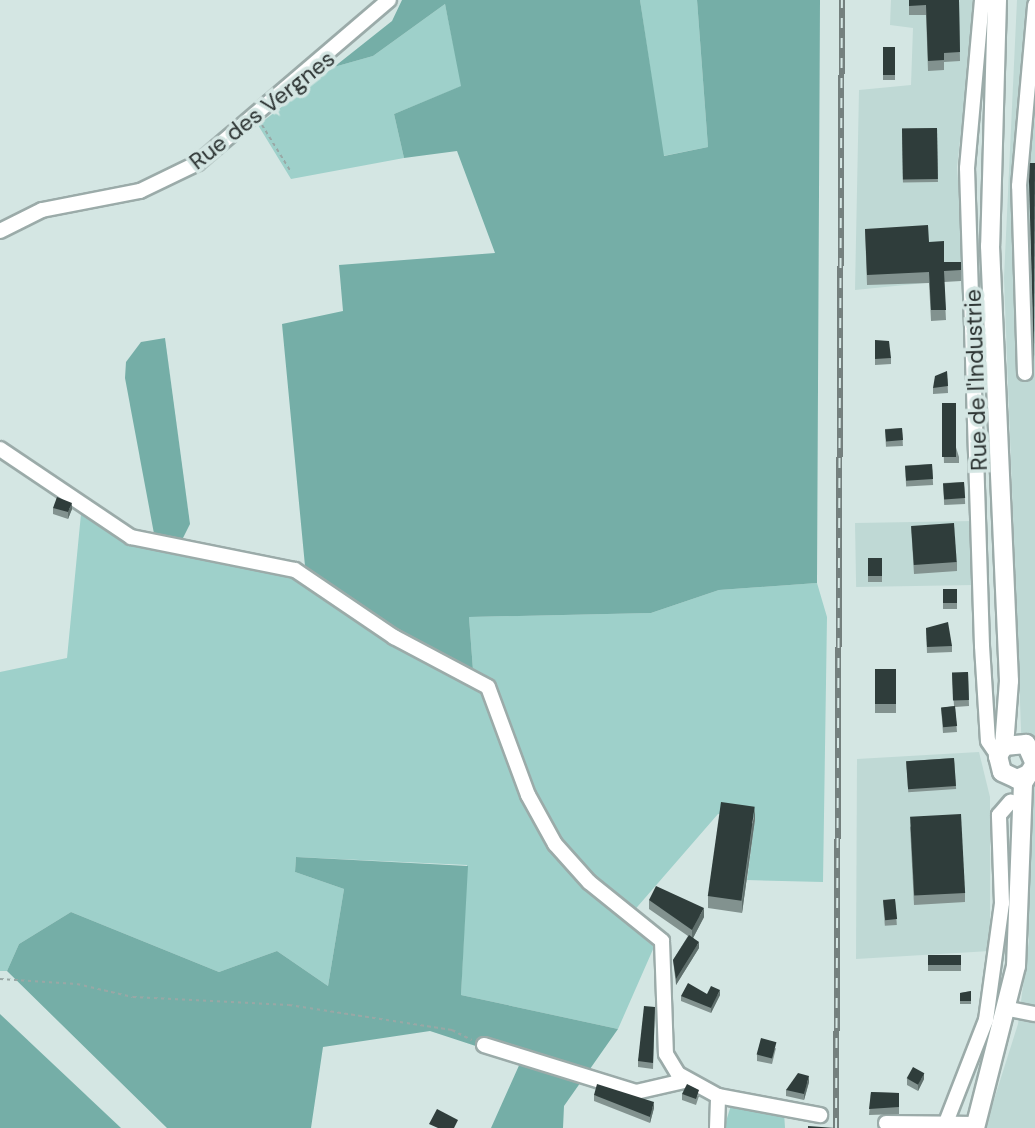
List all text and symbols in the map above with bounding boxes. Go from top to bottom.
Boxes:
street label: Rue des Vergnes [184,45,340,175]
street label: Rue de l'Industrie [959,289,993,471]

